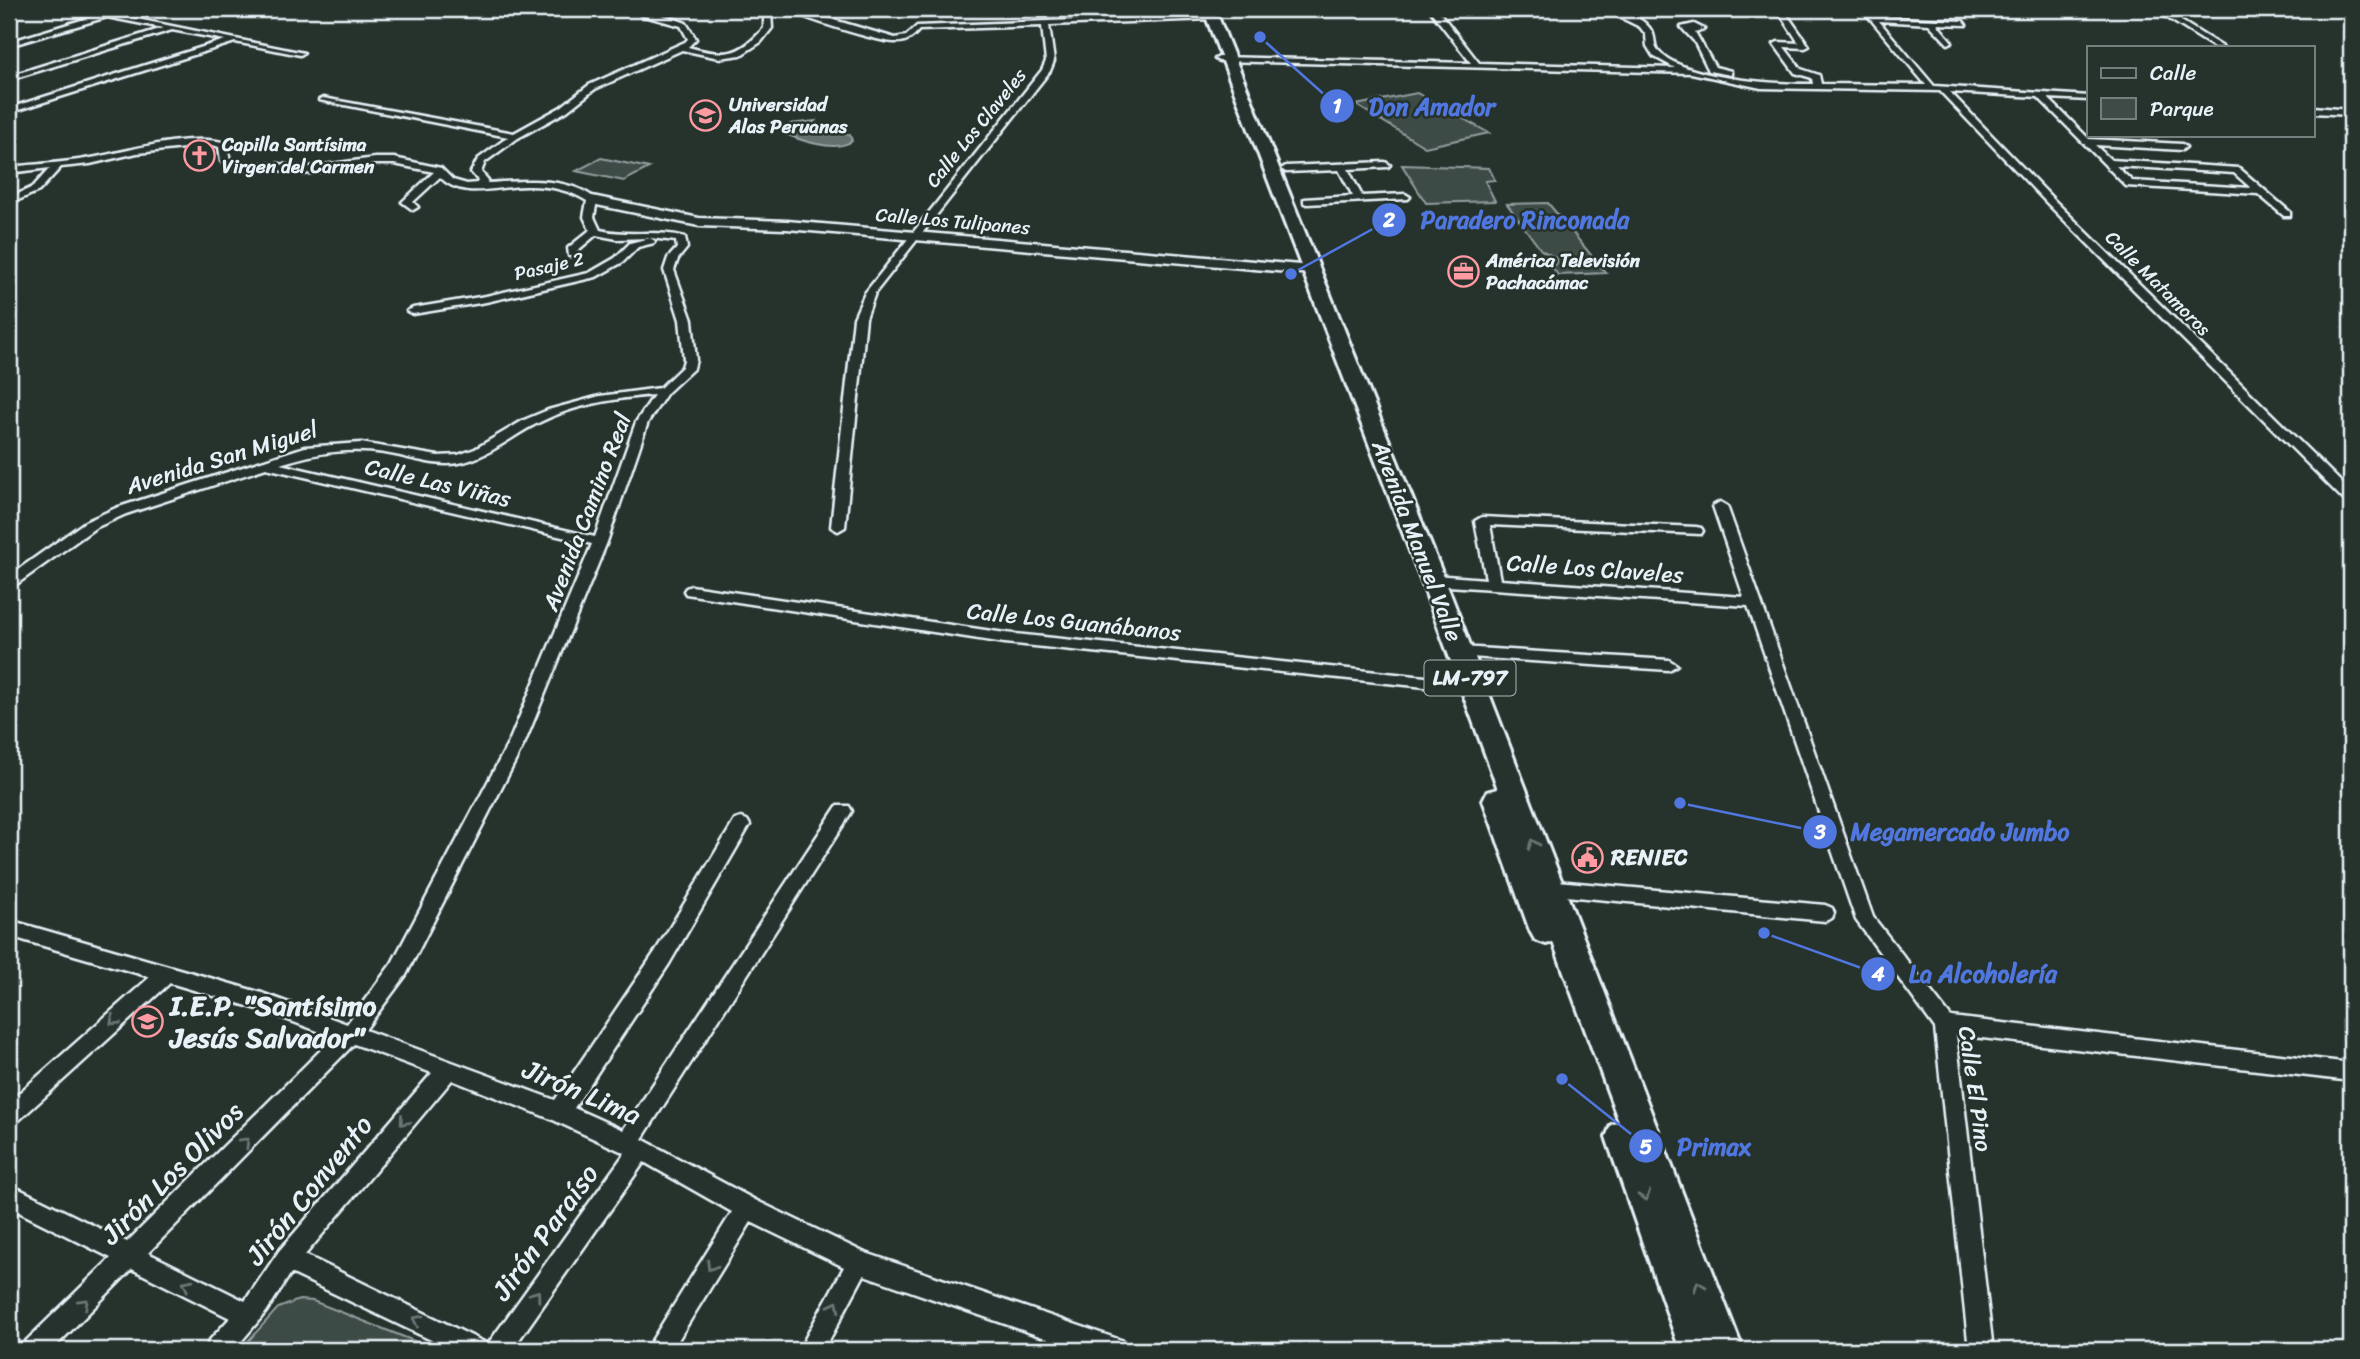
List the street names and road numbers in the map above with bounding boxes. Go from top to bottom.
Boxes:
street label: Calle Los Claveles [917,61,1035,195]
street label: Calle Los Tulipanes [874,198,1032,244]
street label: Calle Matamoros [2097,222,2219,344]
street label: Pasaje 2 [511,242,587,290]
street label: Avenida Camino Real [530,406,644,618]
street label: Avenida San Miguel [120,409,323,507]
street label: Avenida Manuel Valle [1359,433,1474,648]
street label: Calle Las Viñas [361,446,516,520]
street label: Calle Los Claveles [1505,542,1685,596]
street label: Calle Los Guanábanos [965,590,1183,654]
road number: LM-797 [1424,660,1516,696]
street label: Calle El Pino [1946,1024,2004,1155]
street label: Jirón Lima [514,1045,649,1139]
street label: Jirón Los Olivos [88,1089,256,1257]
street label: Jirón Convento [232,1103,386,1277]
street label: Jirón Paraíso [478,1153,612,1312]

